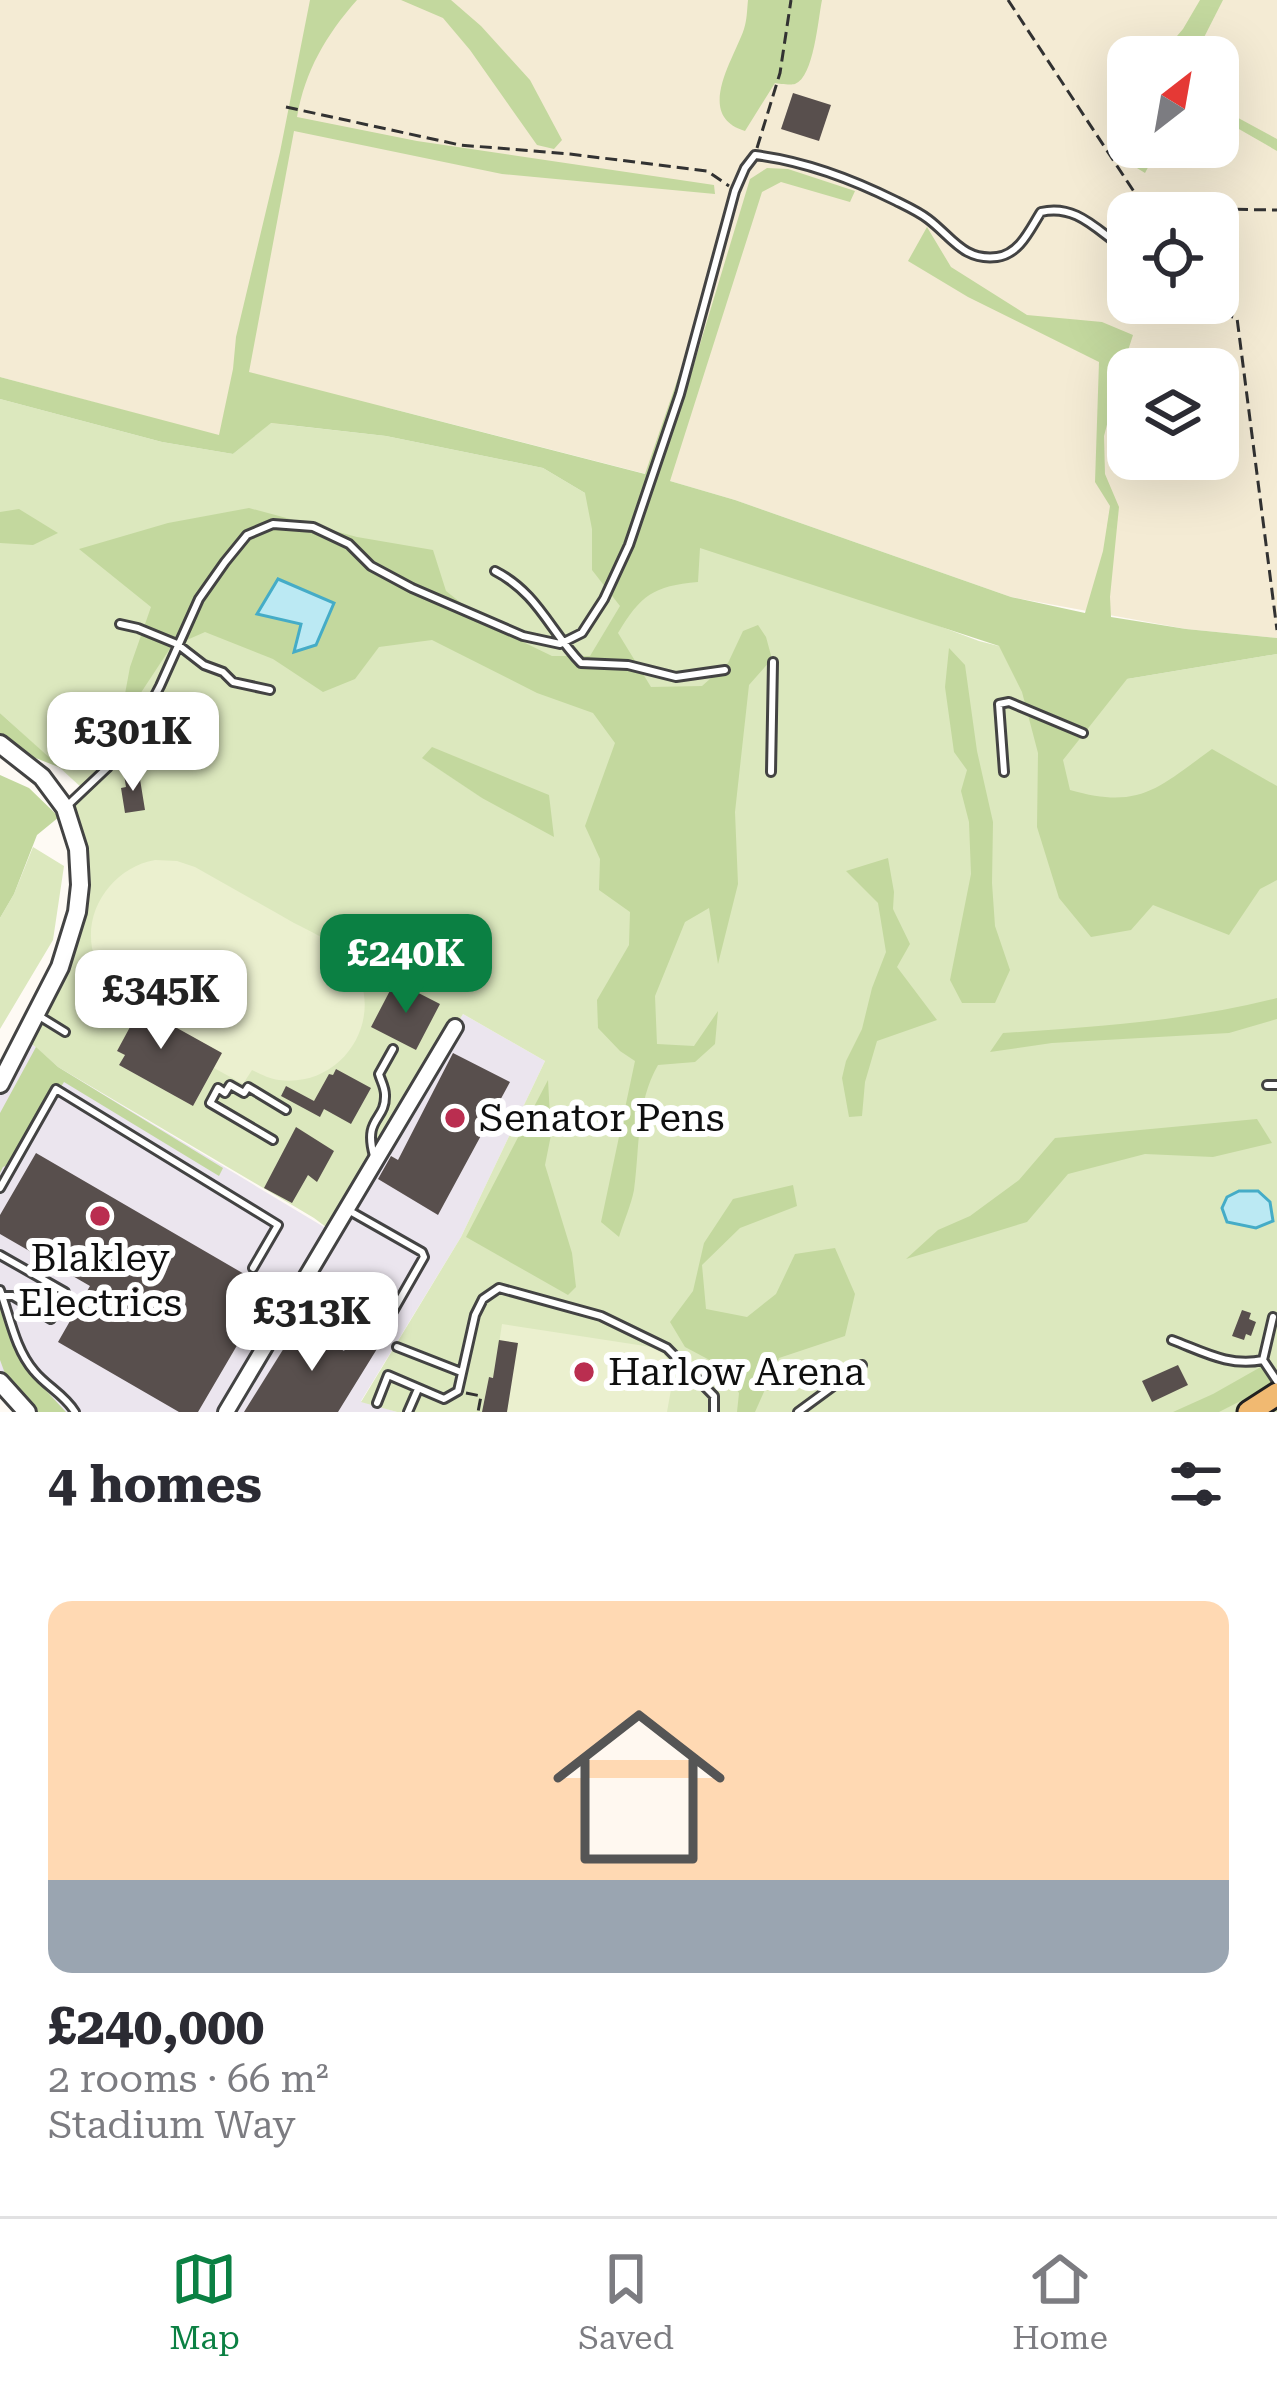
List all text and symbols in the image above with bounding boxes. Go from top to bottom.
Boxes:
north arrow [1107,36,1239,168]
map controls [1107,36,1239,480]
button: locate [1107,192,1239,324]
button: layers [1107,348,1239,480]
pin: £301K [49,692,217,794]
text: £301K [74,708,192,754]
pin: £240K [322,914,490,1016]
text: £240K [347,930,465,976]
pin: £345K [77,950,245,1052]
text: £345K [102,966,220,1012]
place label: Senator Pens [479,1095,725,1141]
marker: Senator Pens [442,1105,468,1131]
marker: Blakley Electrics [87,1203,113,1229]
place label: Blakley Electrics [18,1235,182,1326]
pin: £313K [228,1272,396,1374]
text: £313K [253,1288,371,1334]
place label: Harlow Arena [608,1349,865,1395]
marker: Harlow Arena [571,1359,597,1385]
icon: filters [1163,1451,1229,1517]
text: 4 homes [48,1455,262,1514]
icon: home [531,1679,747,1895]
text: £240,000 [48,1997,264,2056]
text: 2 rooms · 66 m² [48,2056,329,2102]
text: Stadium Way [48,2102,296,2148]
tab: Map [169,2246,240,2357]
tab: Saved [578,2246,674,2357]
tab: Home [1012,2246,1108,2357]

